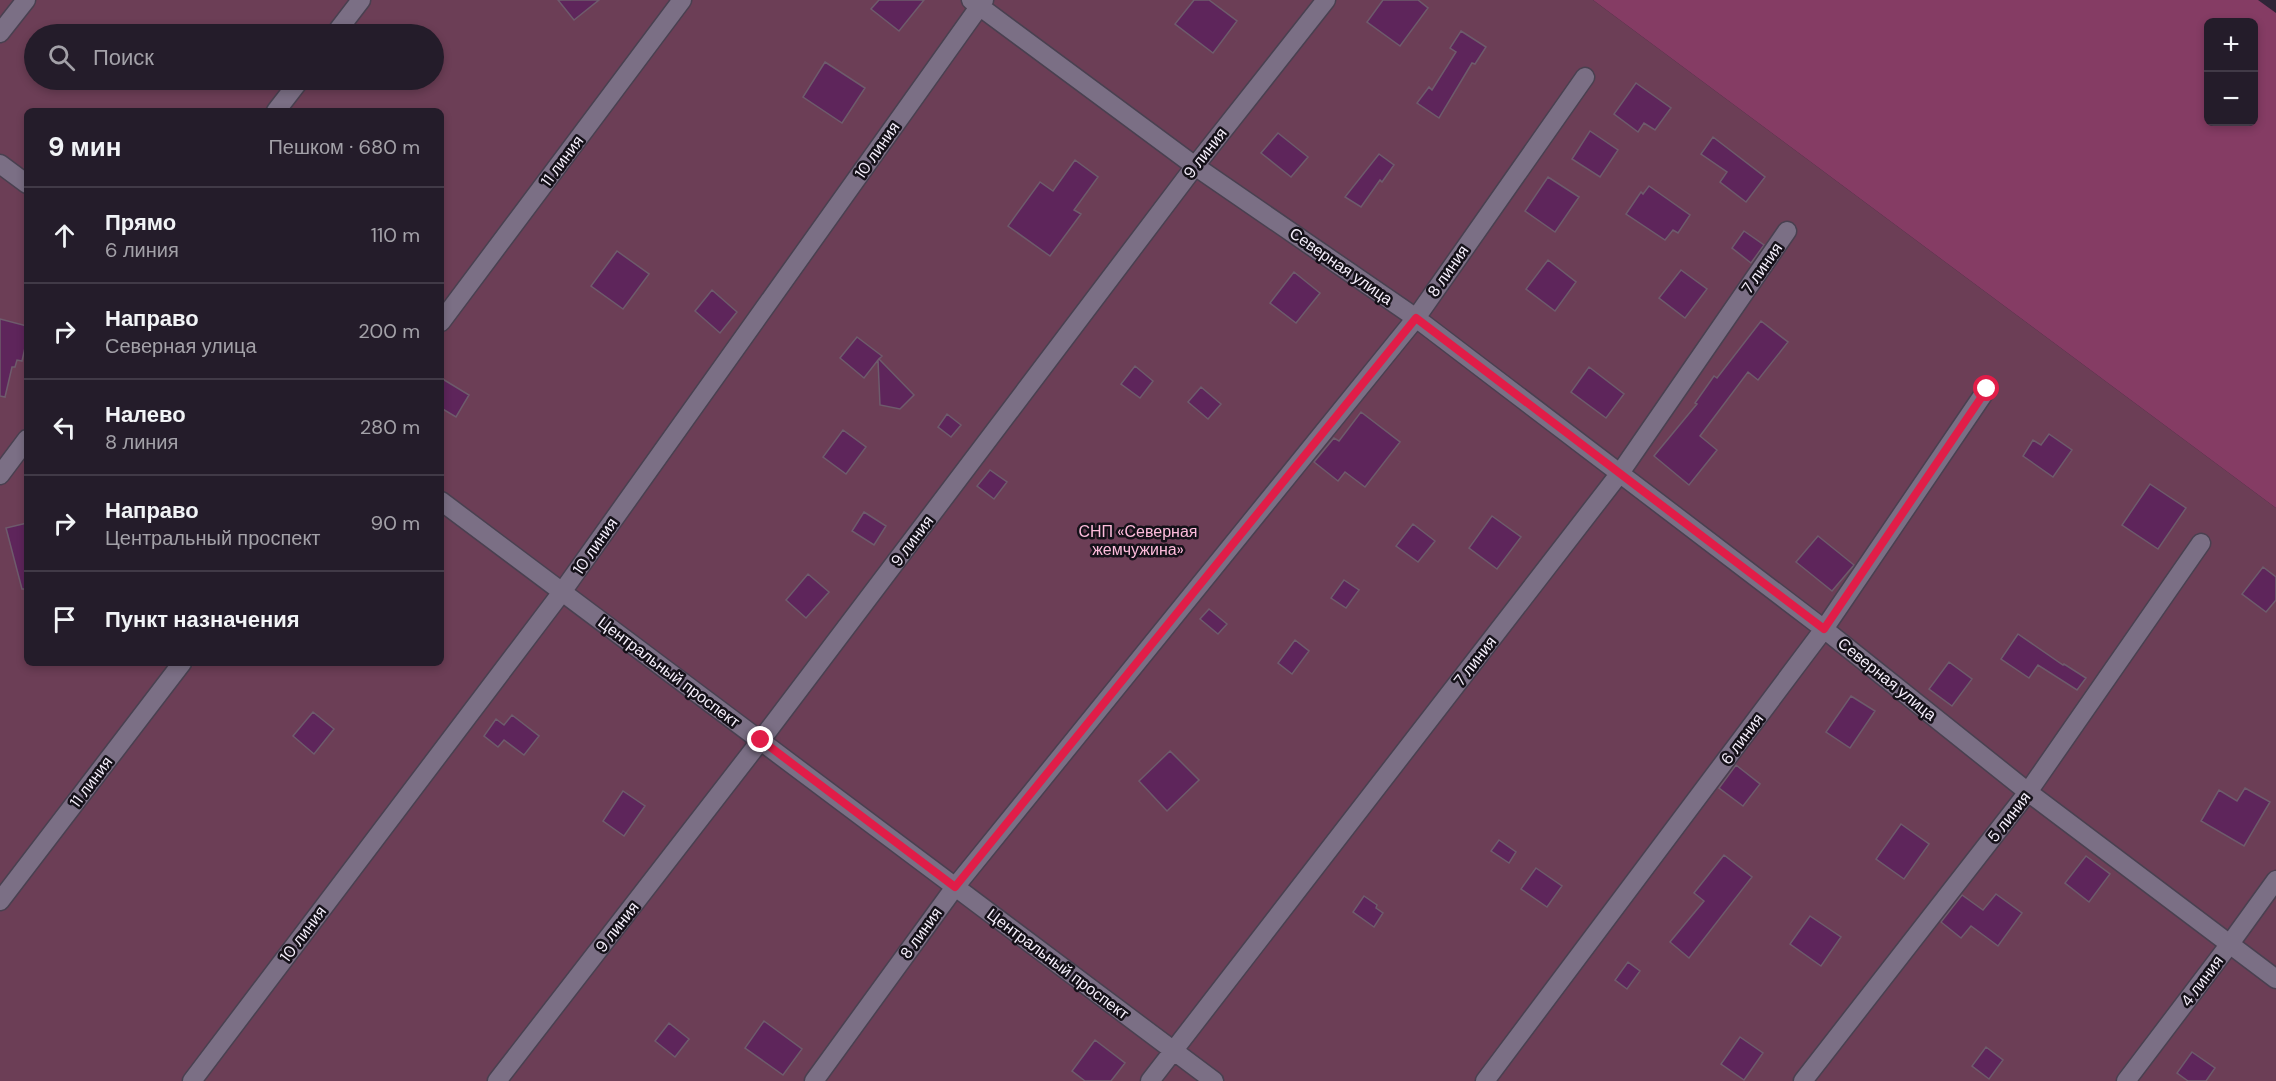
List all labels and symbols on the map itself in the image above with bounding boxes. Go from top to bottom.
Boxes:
street label: 10 линия [850,117,904,183]
street label: 9 линия [1179,123,1231,183]
street label: 11 линия [536,131,588,191]
street label: Северная улица [1285,223,1397,309]
street label: 7 линия [1737,238,1787,298]
street label: 8 линия [1423,241,1473,301]
route start [1973,375,1999,401]
street label: 9 линия [886,511,938,571]
street label: 10 линия [568,513,622,579]
park label: СНП «Северная жемчужина» [1078,521,1198,560]
street label: Центральный проспект [594,612,745,733]
street label: 7 линия [1449,632,1501,690]
street label: Северная улица [1833,633,1941,725]
street label: 6 линия [1716,709,1768,769]
route end [747,726,773,752]
street label: 11 линия [65,752,117,812]
street label: 5 линия [1983,787,2035,847]
street label: 9 линия [591,897,643,957]
street label: 10 линия [275,902,331,966]
street label: 8 линия [895,903,947,963]
street label: Центральный проспект [983,904,1134,1025]
street label: 4 линия [2176,951,2228,1011]

